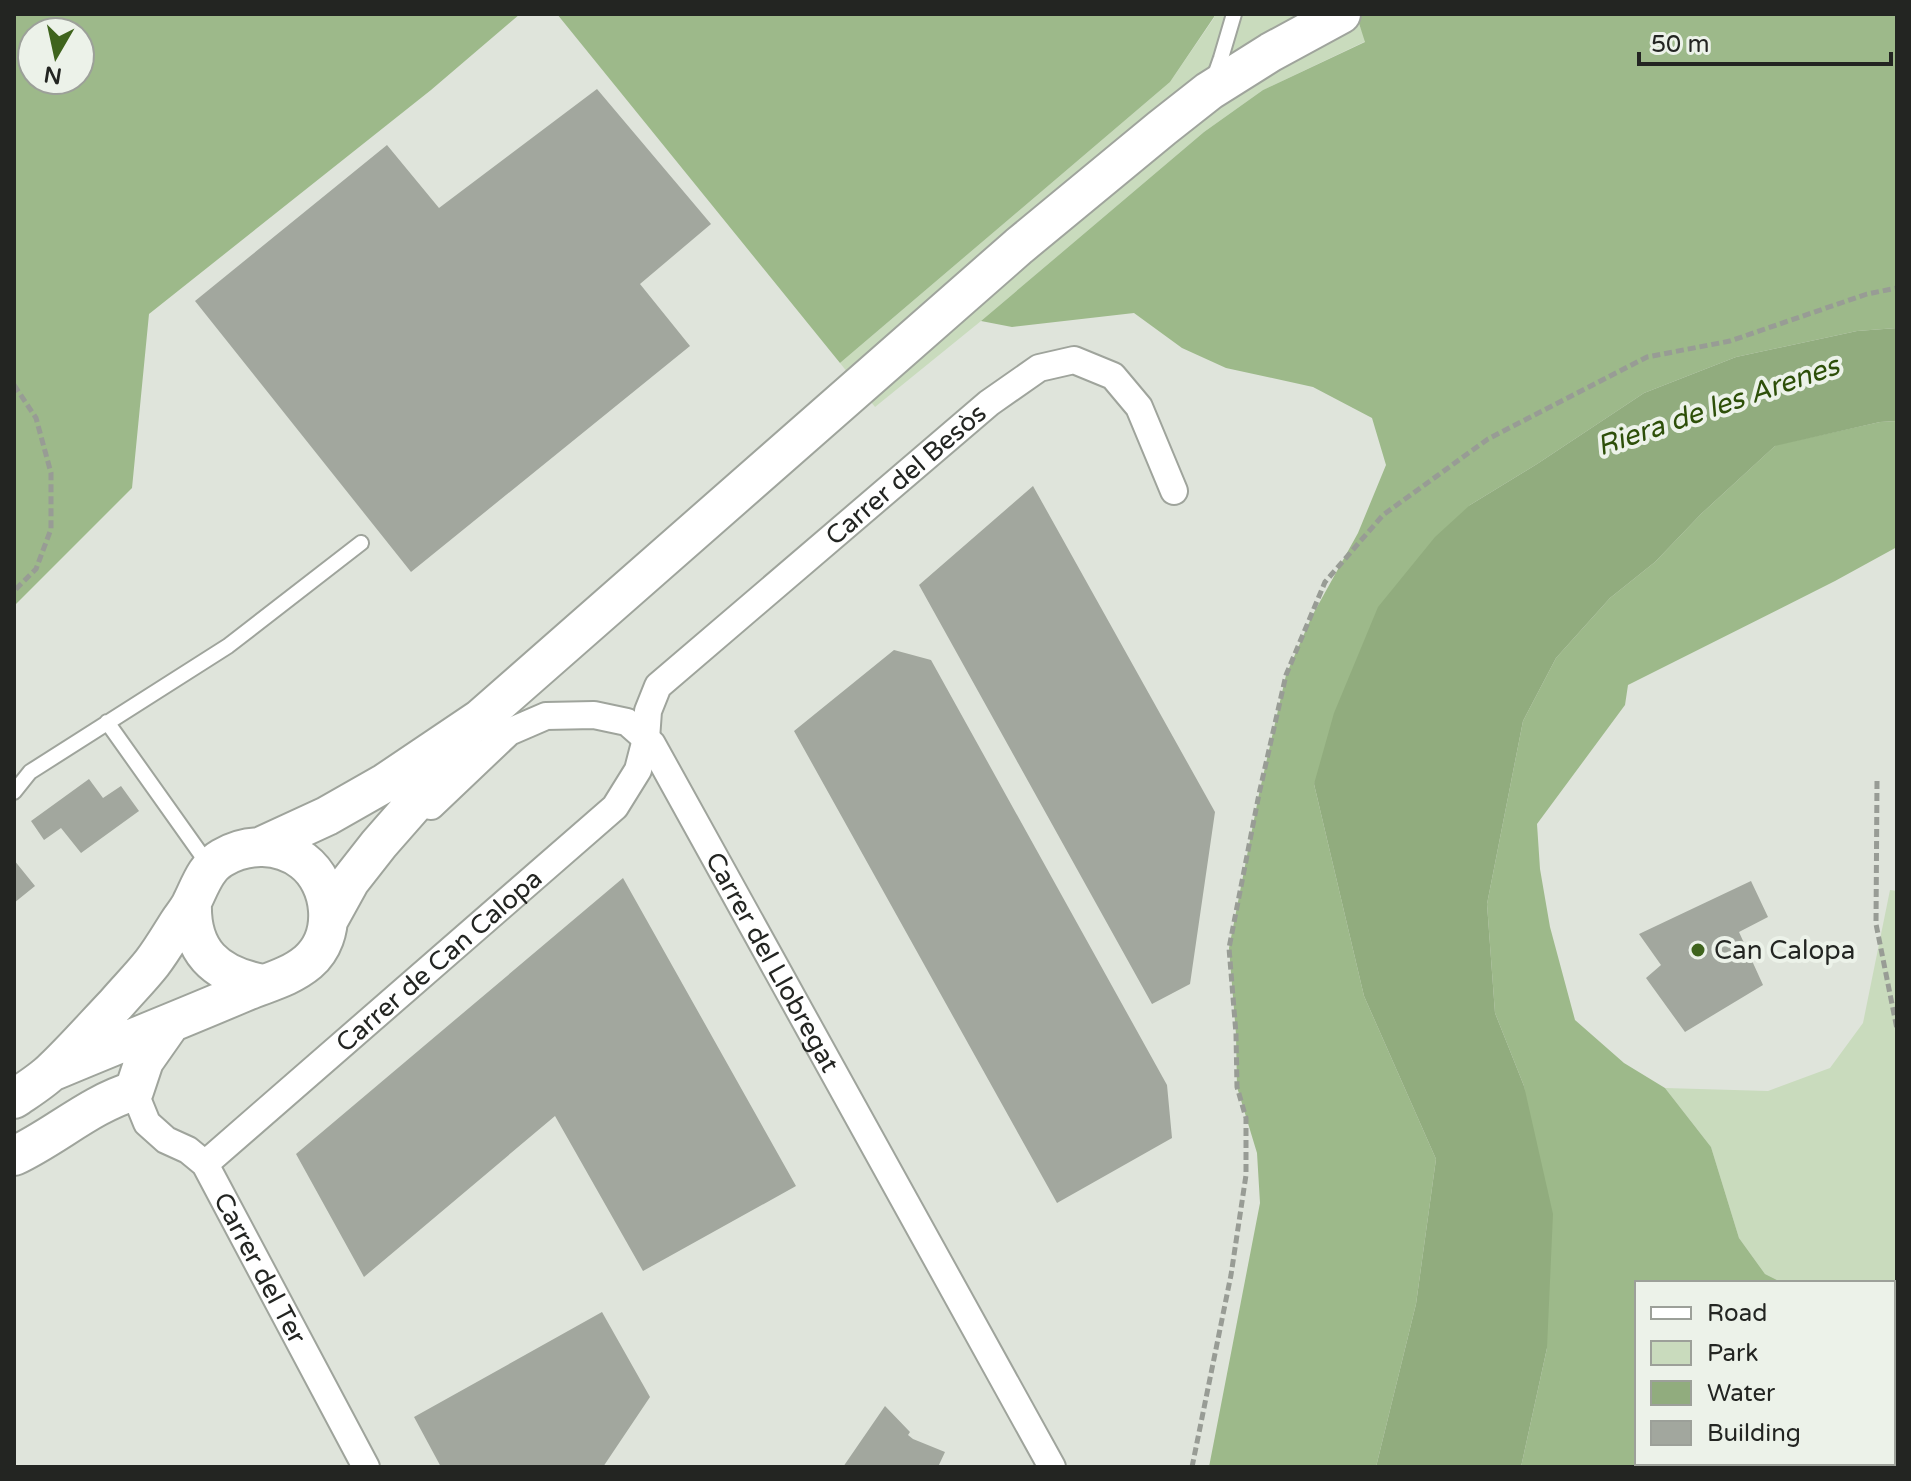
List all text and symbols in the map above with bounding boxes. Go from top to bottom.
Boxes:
north arrow [16,16,96,96]
scale bar [1639,16,1891,66]
text: 50 m [1651,30,1709,59]
text: N [42,61,64,89]
water label: Riera de les Arenes [1592,348,1845,463]
street label: Carrer del Besòs [819,397,992,552]
street label: Carrer del Llobregat [699,847,846,1077]
street label: Carrer de Can Calopa [329,862,548,1058]
place label: Can Calopa [1714,935,1855,966]
marker: Can Calopa [1689,941,1707,959]
street label: Carrer del Ter [207,1187,313,1349]
legend [1635,1281,1895,1465]
text: Road [1707,1299,1767,1328]
text: Park [1707,1339,1758,1368]
text: Water [1707,1379,1776,1408]
text: Building [1707,1419,1801,1448]

